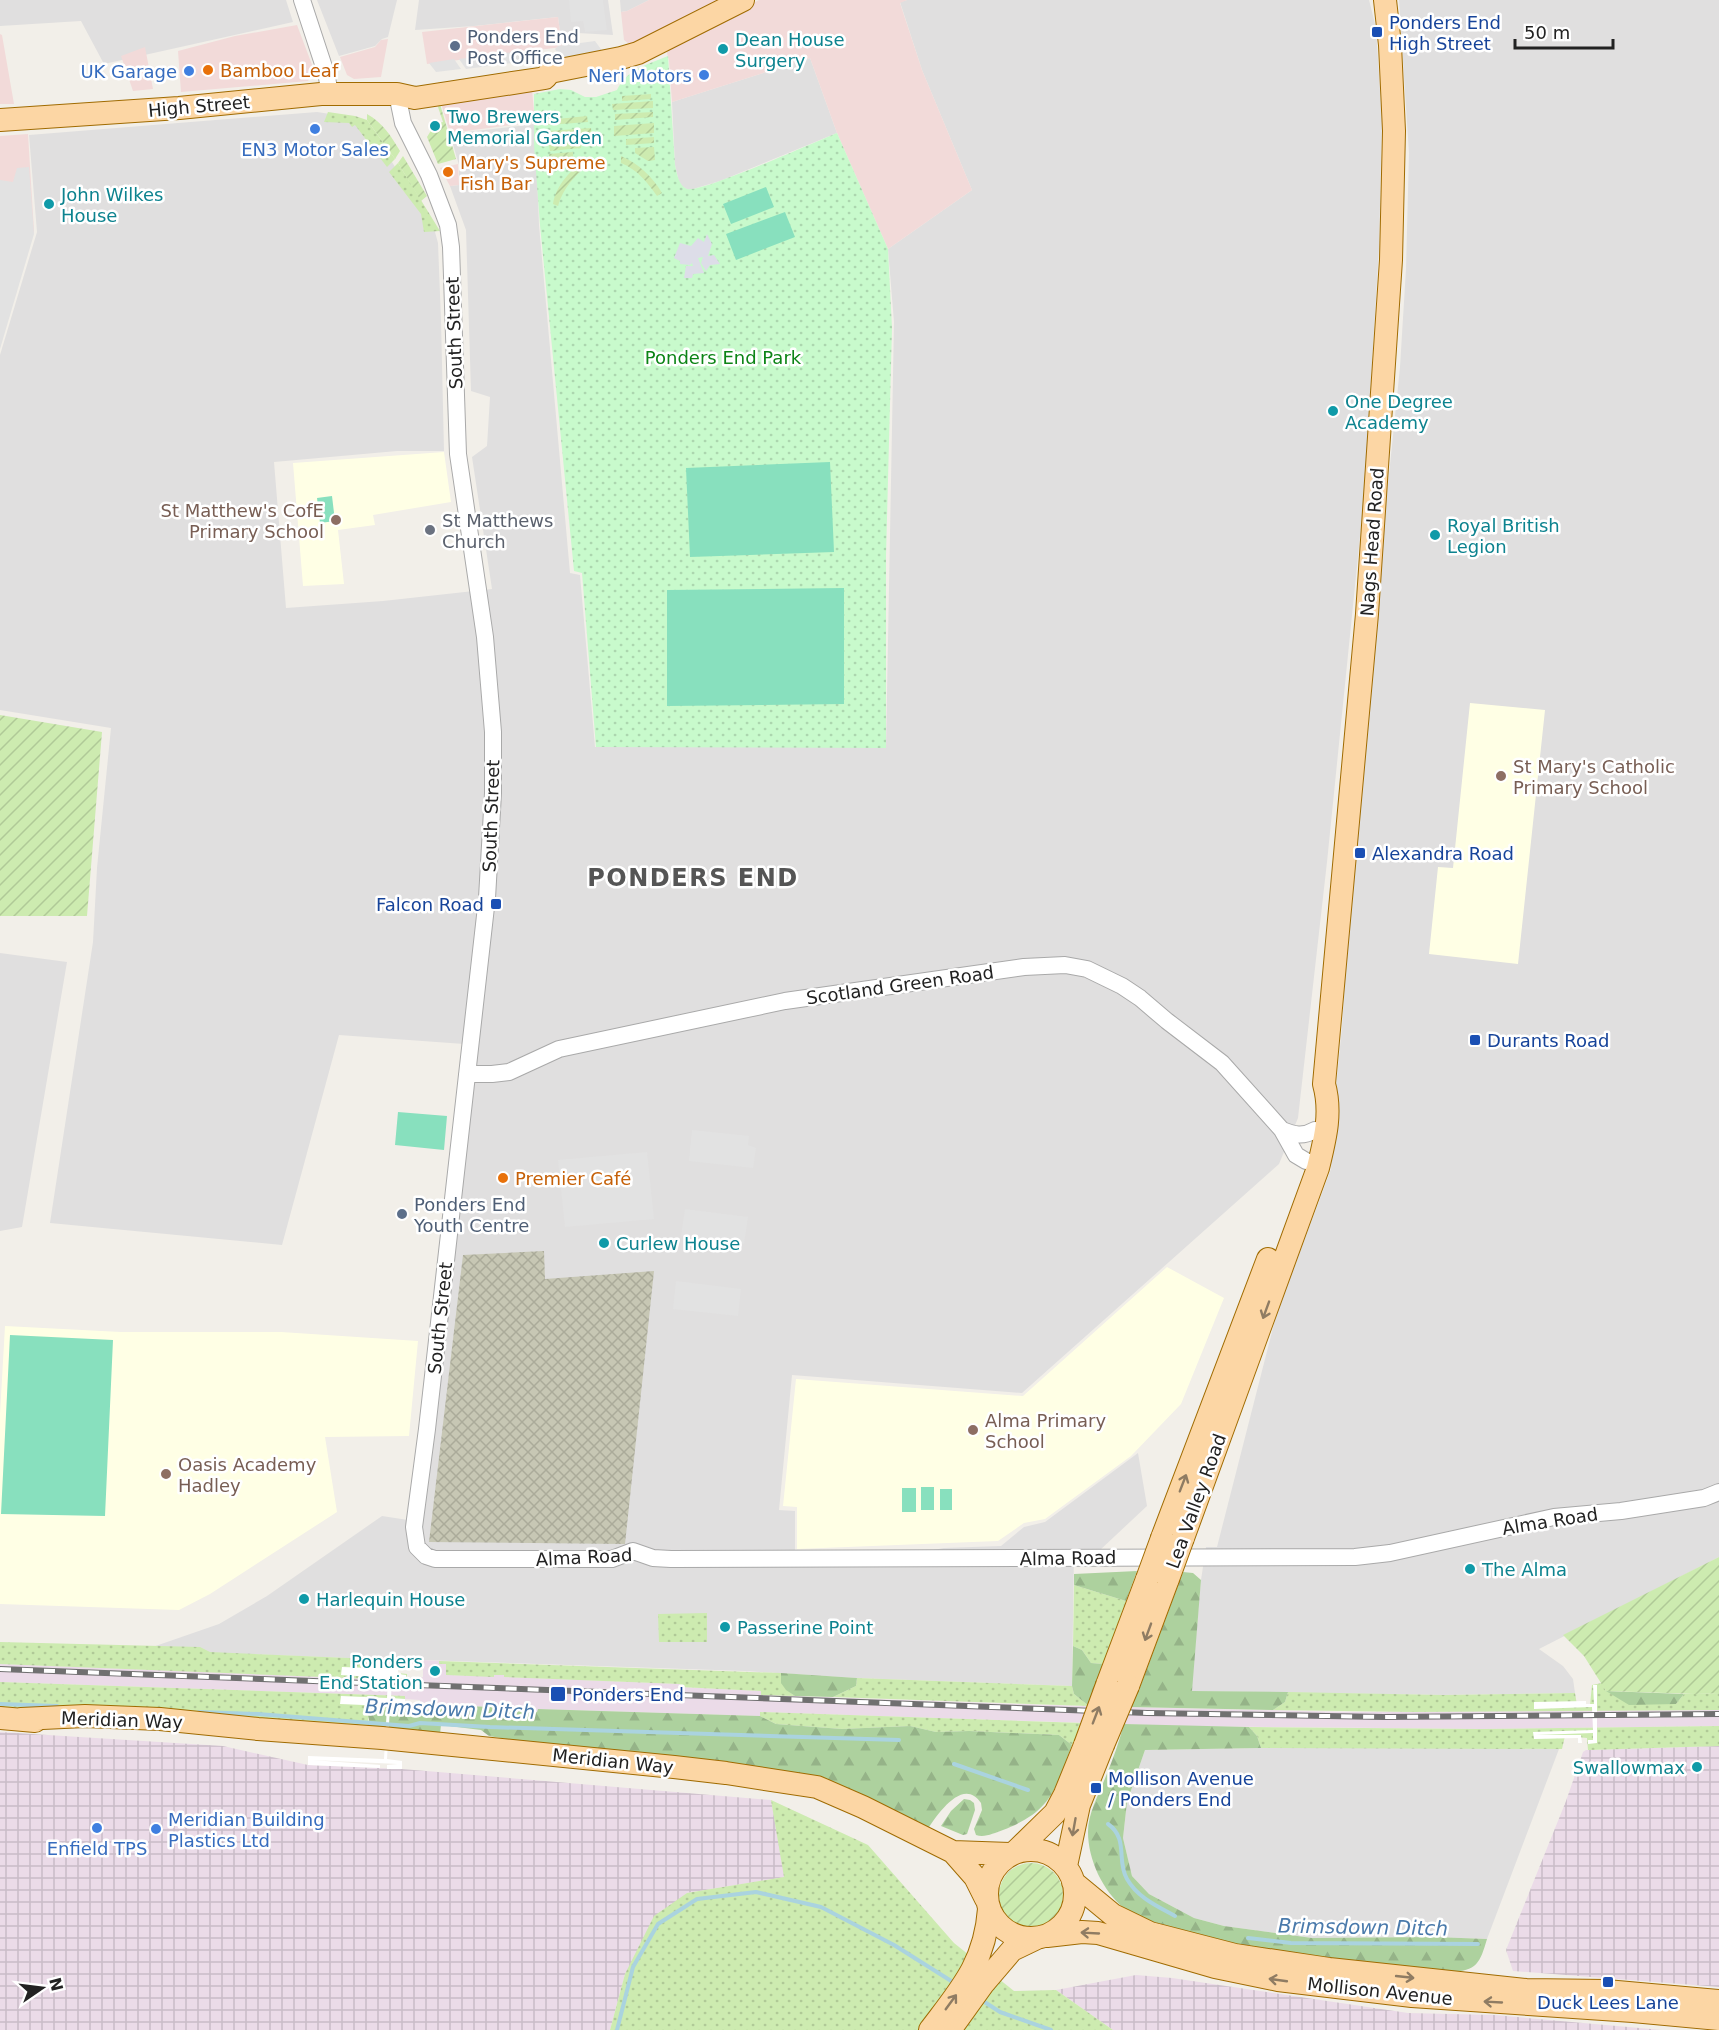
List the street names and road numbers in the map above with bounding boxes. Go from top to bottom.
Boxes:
street label: High Street [147,91,251,121]
street label: South Street [442,276,466,390]
street label: Nags Head Road [1356,467,1388,617]
street label: South Street [479,759,503,873]
street label: Scotland Green Road [805,961,995,1009]
street label: South Street [424,1261,456,1375]
street label: Lea Valley Road [1162,1431,1230,1571]
street label: Alma Road [1501,1503,1599,1539]
street label: Alma Road [535,1544,633,1570]
street label: Alma Road [1019,1547,1117,1569]
street label: Meridian Way [61,1707,184,1733]
street label: Meridian Way [551,1744,675,1778]
street label: Mollison Avenue [1306,1973,1454,2009]

